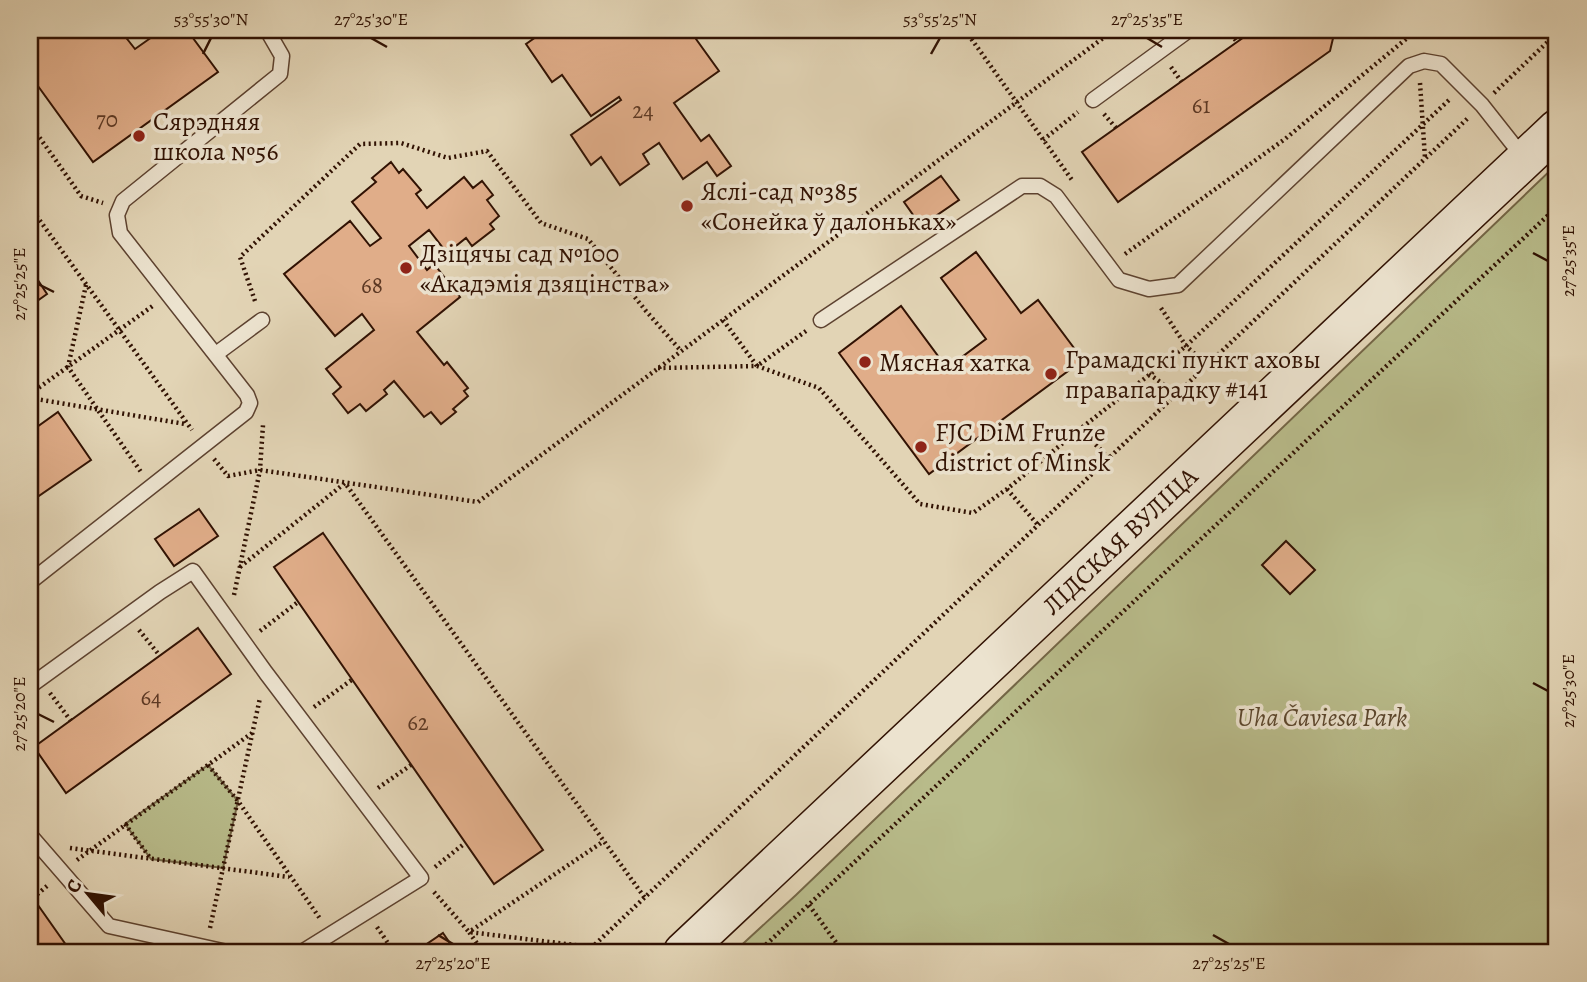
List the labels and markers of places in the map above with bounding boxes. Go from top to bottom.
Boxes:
place label: Сярэдняя школа №56 [153,104,278,169]
marker: Сярэдняя школа №56 [131,128,147,144]
place label: Яслі-сад №385 «Сонейка ў далоньках» [701,174,956,239]
marker: Яслі-сад №385 «Сонейка ў далоньках» [679,198,695,214]
place label: Дзіцячы сад №100 «Акадэмія дзяцінства» [420,236,670,301]
marker: Дзіцячы сад №100 «Акадэмія дзяцінства» [398,260,414,276]
place label: Грамадскі пункт аховы правапарадку #141 [1065,342,1321,407]
place label: Мясная хатка [879,345,1030,380]
marker: Мясная хатка [857,354,873,370]
marker: Грамадскі пункт аховы правапарадку #141 [1043,366,1059,382]
place label: FJC DiM Frunze district of Minsk [935,415,1111,480]
marker: FJC DiM Frunze district of Minsk [913,439,929,455]

